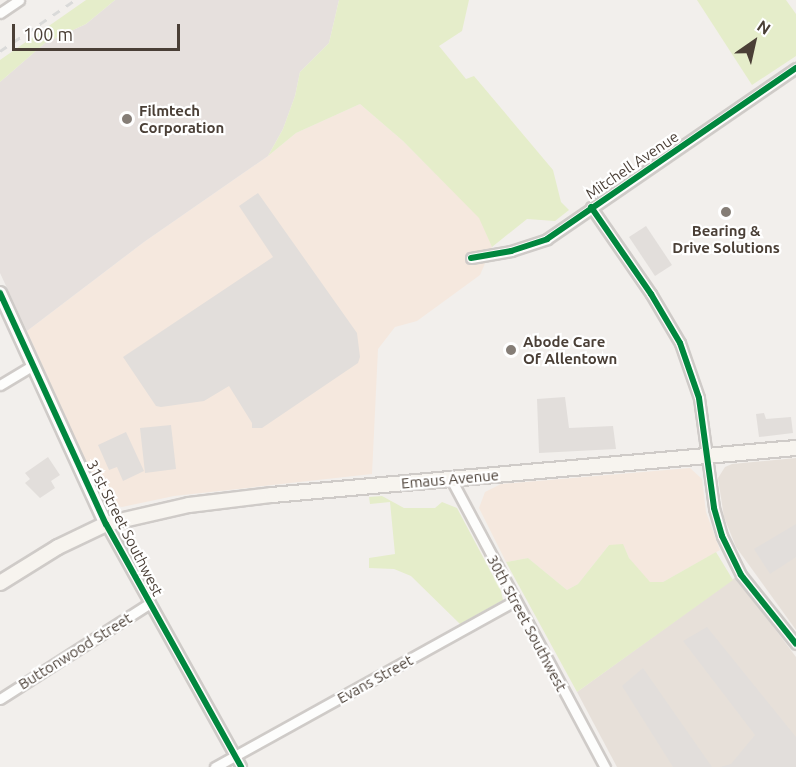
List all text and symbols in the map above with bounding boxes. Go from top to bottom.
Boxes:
scale bar [15,12,183,50]
north arrow [724,12,784,72]
text: N [754,16,774,38]
text: 100 m [23,24,73,44]
place label: Filmtech Corporation [139,101,224,136]
marker: Filmtech Corporation [120,112,134,126]
street label: Mitchell Avenue [582,127,682,203]
marker: Bearing & Drive Solutions [719,205,733,219]
place label: Bearing & Drive Solutions [672,221,780,256]
place label: Abode Care Of Allentown [523,332,617,367]
marker: Abode Care Of Allentown [504,343,518,357]
street label: 31st Street Southwest [83,457,167,599]
street label: Emaus Avenue [400,466,500,492]
street label: 30th Street Southwest [483,552,571,694]
street label: Buttonwood Street [15,609,135,693]
street label: Evans Street [334,651,416,707]

